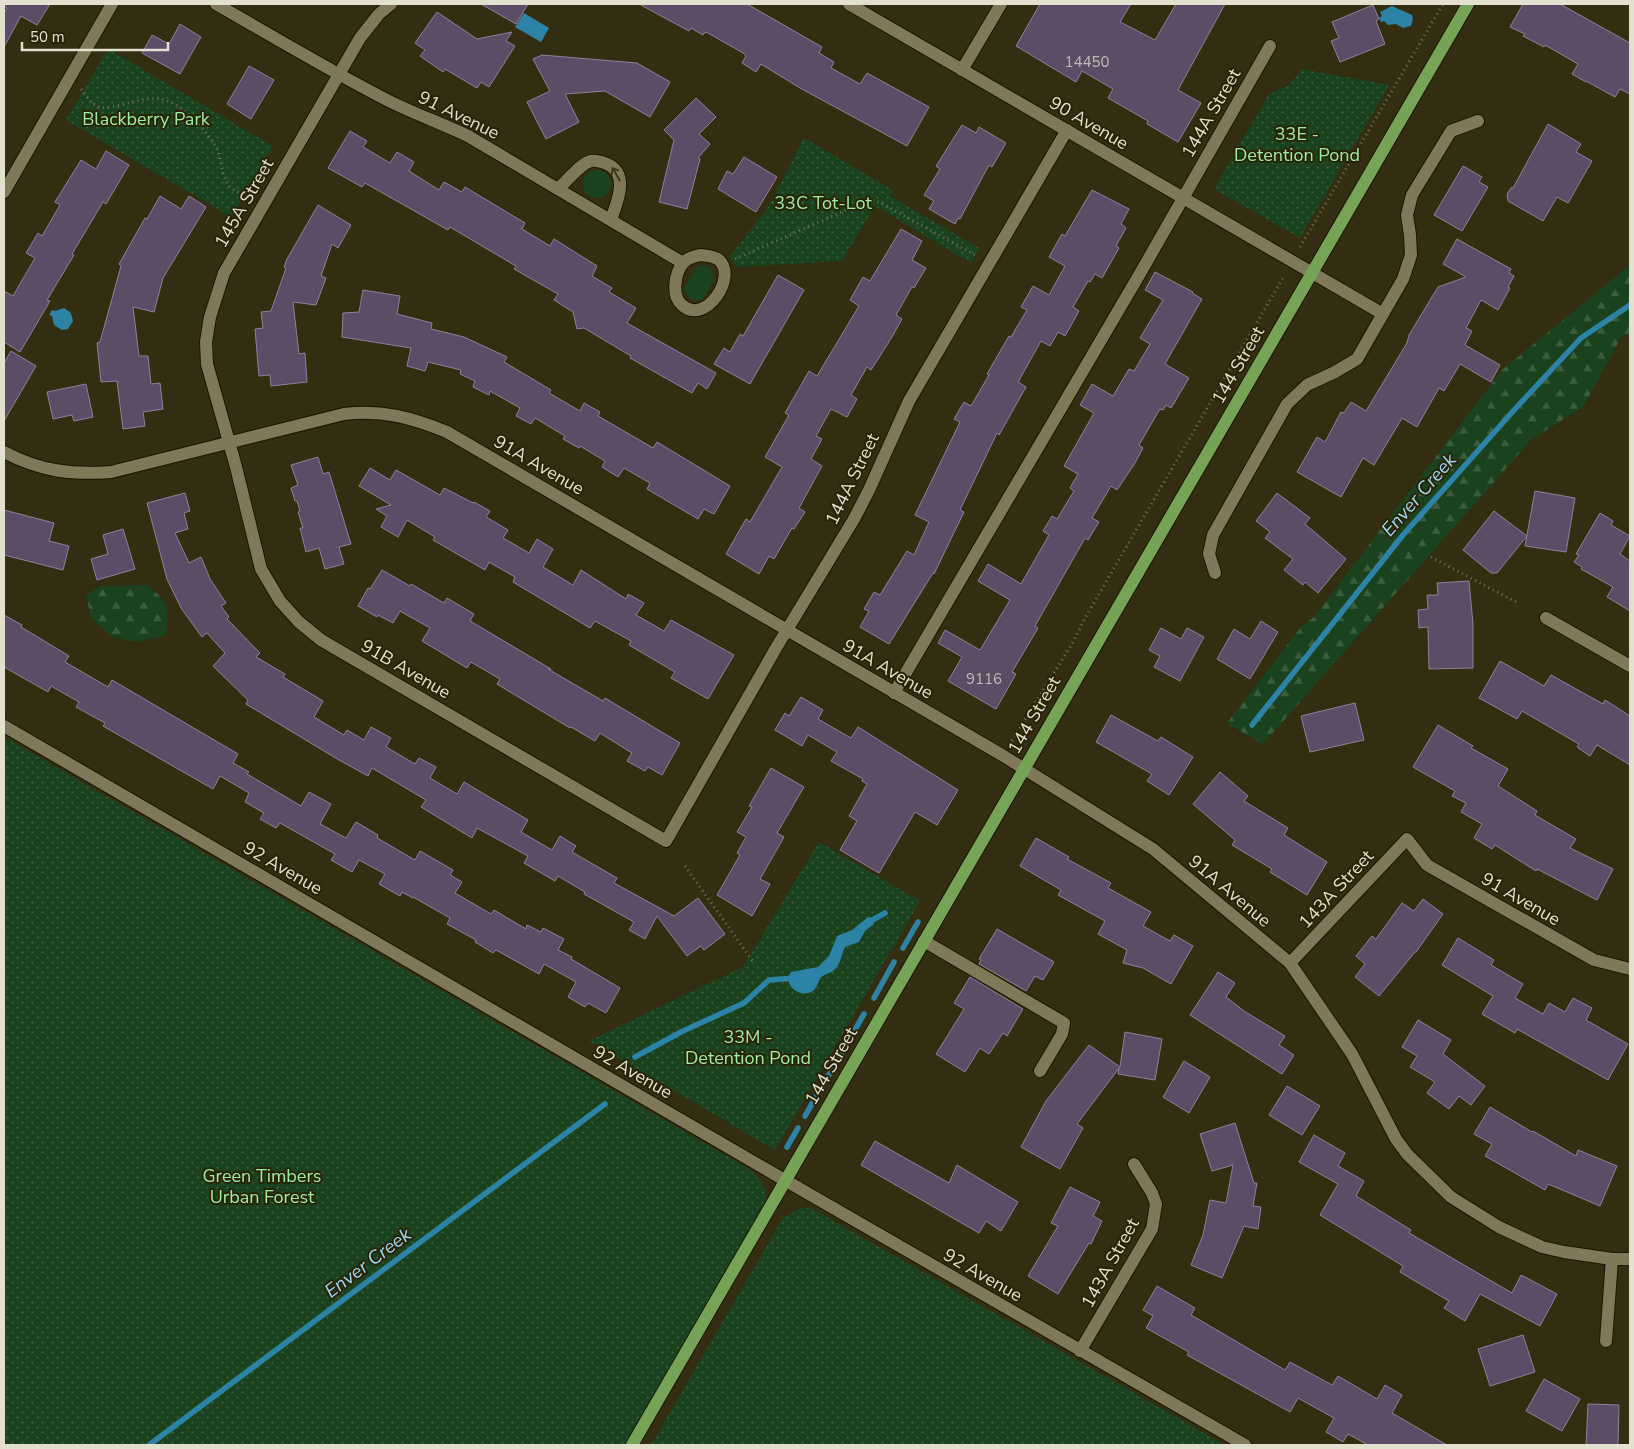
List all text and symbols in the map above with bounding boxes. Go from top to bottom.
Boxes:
scale bar [22,20,169,52]
text: 50 m [30,27,65,47]
house number: 14450 [1064,52,1110,72]
street label: 144A Street [1176,63,1247,162]
street label: 91 Avenue [414,85,504,145]
street label: 90 Avenue [1045,91,1133,155]
park label: Blackberry Park [82,107,211,131]
park label: 33E - Detention Pond [1234,122,1360,167]
street label: 145A Street [209,153,280,252]
one-way arrow [611,166,621,181]
park label: 33C Tot-Lot [774,191,872,215]
street label: 144 Street [1206,321,1270,408]
street label: 91A Avenue [489,429,589,501]
street label: 144A Street [819,429,885,529]
water label: Enver Creek [1376,447,1463,542]
street label: 91A Avenue [838,633,938,705]
street label: 91B Avenue [357,634,455,704]
house number: 9116 [966,669,1002,689]
street label: 144 Street [1002,671,1066,758]
street label: 92 Avenue [239,836,327,900]
street label: 143A Street [1293,844,1379,933]
street label: 91A Avenue [1184,849,1276,933]
street label: 91 Avenue [1477,867,1565,931]
street label: 144 Street [799,1022,863,1109]
park label: 33M - Detention Pond [685,1025,811,1070]
street label: 92 Avenue [589,1040,677,1104]
park label: Green Timbers Urban Forest [203,1164,321,1209]
street label: 143A Street [1075,1213,1145,1312]
water label: Enver Creek [319,1222,417,1304]
street label: 92 Avenue [939,1243,1027,1307]

